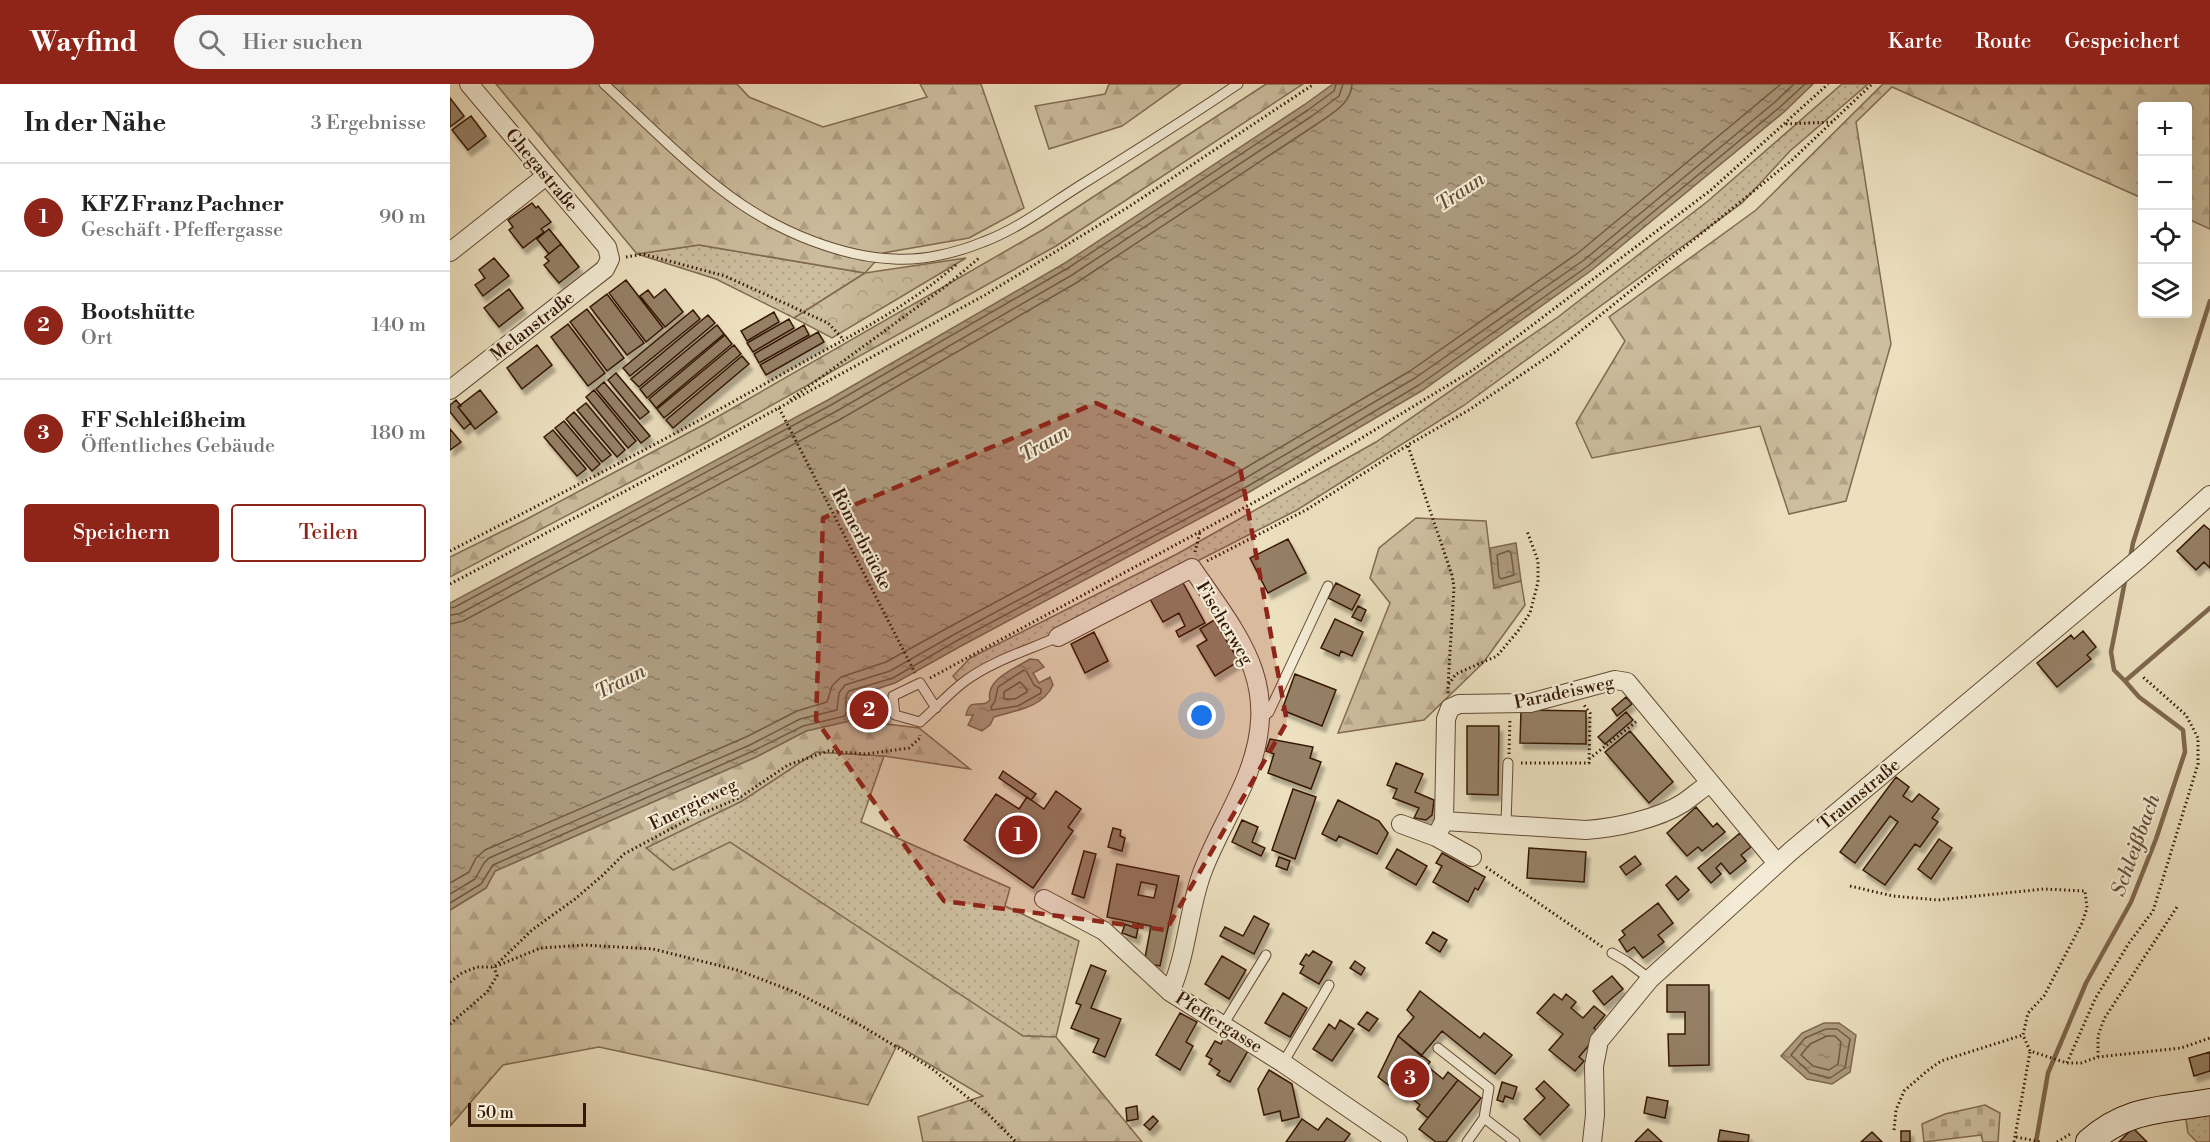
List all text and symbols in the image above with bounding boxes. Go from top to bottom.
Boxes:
search box [174,15,594,69]
text: Wayfind [30,25,138,60]
icon: search [195,26,228,59]
text: Hier suchen [243,29,363,56]
text: Karte [1888,29,1942,55]
text: Route [1975,29,2031,55]
text: Gespeichert [2064,29,2180,55]
map controls [2138,102,2192,318]
button: + [2138,102,2192,156]
text: In der Nähe [24,107,166,139]
text: 3 Ergebnisse [311,111,426,136]
street label: Ghegastraße [500,124,583,217]
button: − [2138,156,2192,210]
water label: Traun [1432,167,1491,217]
text: KFZ Franz Pachner [81,191,284,218]
text: 1 [39,205,48,230]
text: 90 m [379,205,426,230]
button: locate [2138,210,2192,264]
text: Geschäft · Pfeffergasse [81,218,283,243]
button: layers [2138,264,2192,318]
street label: Melanstraße [486,286,579,366]
text: Bootshütte [81,299,195,326]
text: 2 [37,313,50,338]
text: 140 m [371,313,426,338]
text: Ort [81,326,113,351]
text: FF Schleißheim [81,407,246,434]
water label: Traun [1015,420,1075,468]
text: 3 [37,421,50,446]
text: 180 m [371,421,426,446]
text: Öffentliches Gebäude [81,434,275,459]
street label: Römerbrücke [826,484,897,594]
button: Speichern [24,504,219,562]
button: Teilen [231,504,426,562]
street label: Fischerweg [1191,577,1259,670]
water label: Traun [591,659,651,706]
street label: Paradeisweg [1512,671,1617,714]
pin: 2 [850,688,888,732]
your location [1187,701,1216,730]
street label: Traunstraße [1814,753,1905,835]
street label: Energieweg [646,773,742,836]
water label: Schleißbach [2106,790,2167,900]
pin: 1 [998,812,1038,858]
street label: Pfeffergasse [1171,986,1267,1058]
pin: 3 [1390,1056,1430,1100]
scale bar [468,1100,586,1128]
text: 50 m [477,1103,514,1123]

